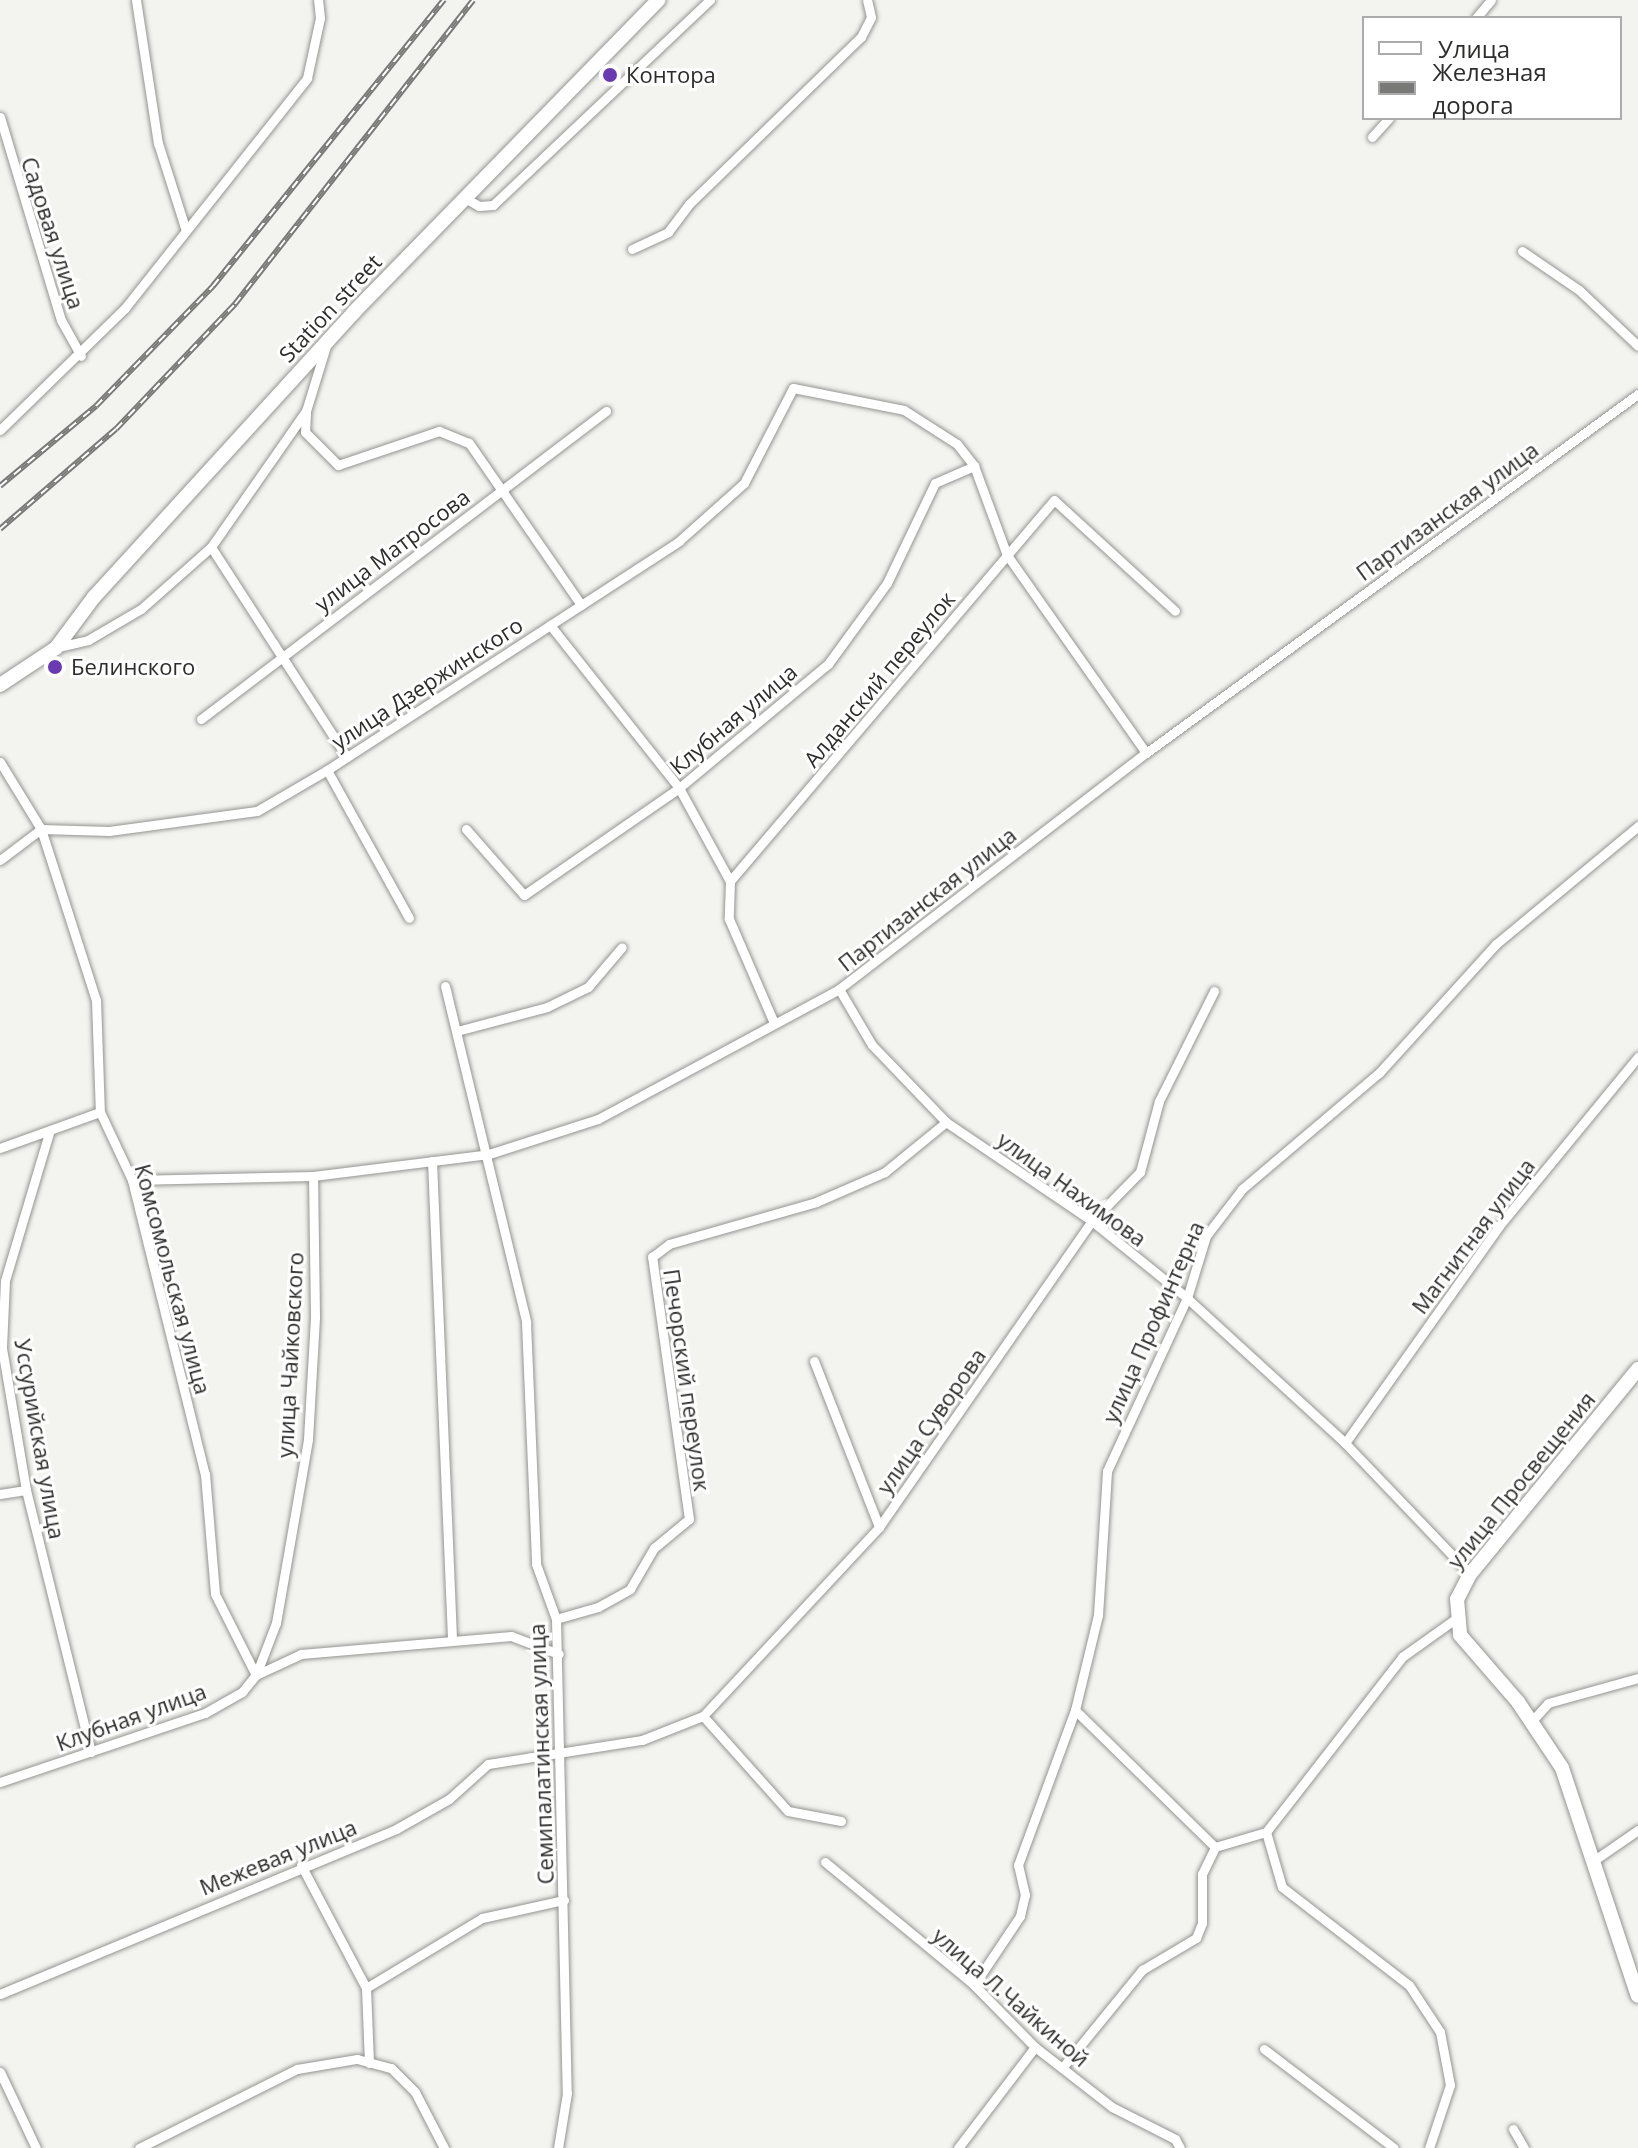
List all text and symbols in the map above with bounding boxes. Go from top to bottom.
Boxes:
legend [1362,16,1622,120]
text: Улица [1438,32,1510,65]
text: Железная дорога [1432,55,1547,121]
place label: Контора [626,62,716,88]
marker: Контора [601,66,619,84]
street label: Садовая улица [16,154,90,312]
street label: Station street [273,249,387,367]
street label: Партизанская улица [1351,436,1543,586]
street label: улица Матросова [309,483,475,617]
street label: Алданский переулок [798,586,960,772]
street label: улица Дзержинского [326,611,528,755]
place label: Белинского [71,654,195,680]
marker: Белинского [46,658,64,676]
street label: Клубная улица [664,658,802,780]
street label: Партизанская улица [833,821,1021,977]
street label: улица Нахимова [992,1126,1152,1252]
street label: Магнитная улица [1406,1153,1540,1319]
street label: Комсомольская улица [130,1161,216,1397]
street label: улица Профинтерна [1097,1217,1209,1427]
street label: улица Чайковского [271,1252,309,1458]
street label: Печорский переулок [658,1267,716,1493]
street label: Уссурийская улица [9,1337,71,1541]
street label: улица Суворова [871,1343,991,1499]
street label: улица Просвещения [1442,1386,1600,1574]
street label: Семипалатинская улица [523,1623,559,1885]
street label: Клубная улица [52,1678,210,1756]
street label: Межевая улица [196,1813,360,1901]
street label: улица Л.Чайкиной [927,1922,1095,2072]

